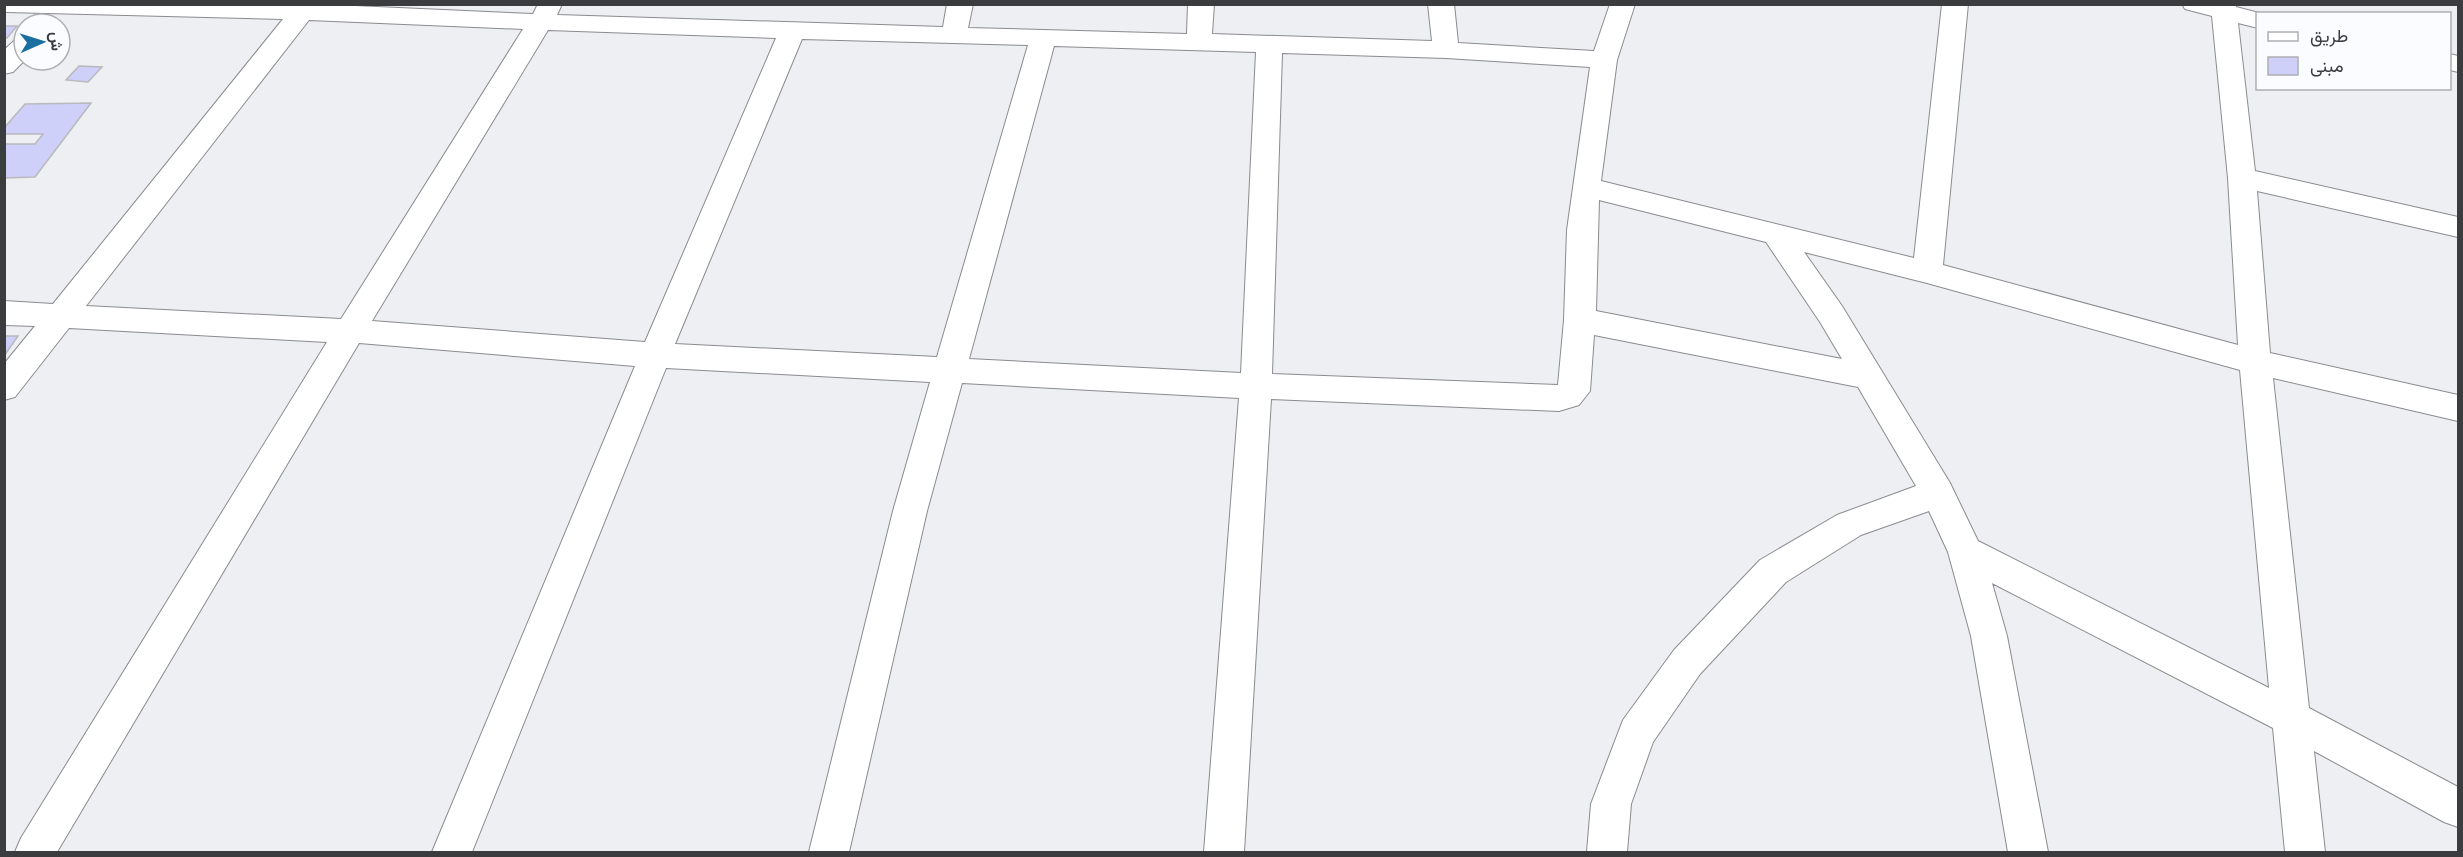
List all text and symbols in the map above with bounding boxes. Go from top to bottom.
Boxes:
north arrow [12,12,72,72]
legend [2256,12,2451,90]
text: طريق [2310,23,2348,47]
text: ش [45,31,68,51]
text: مبنى [2310,53,2344,77]

